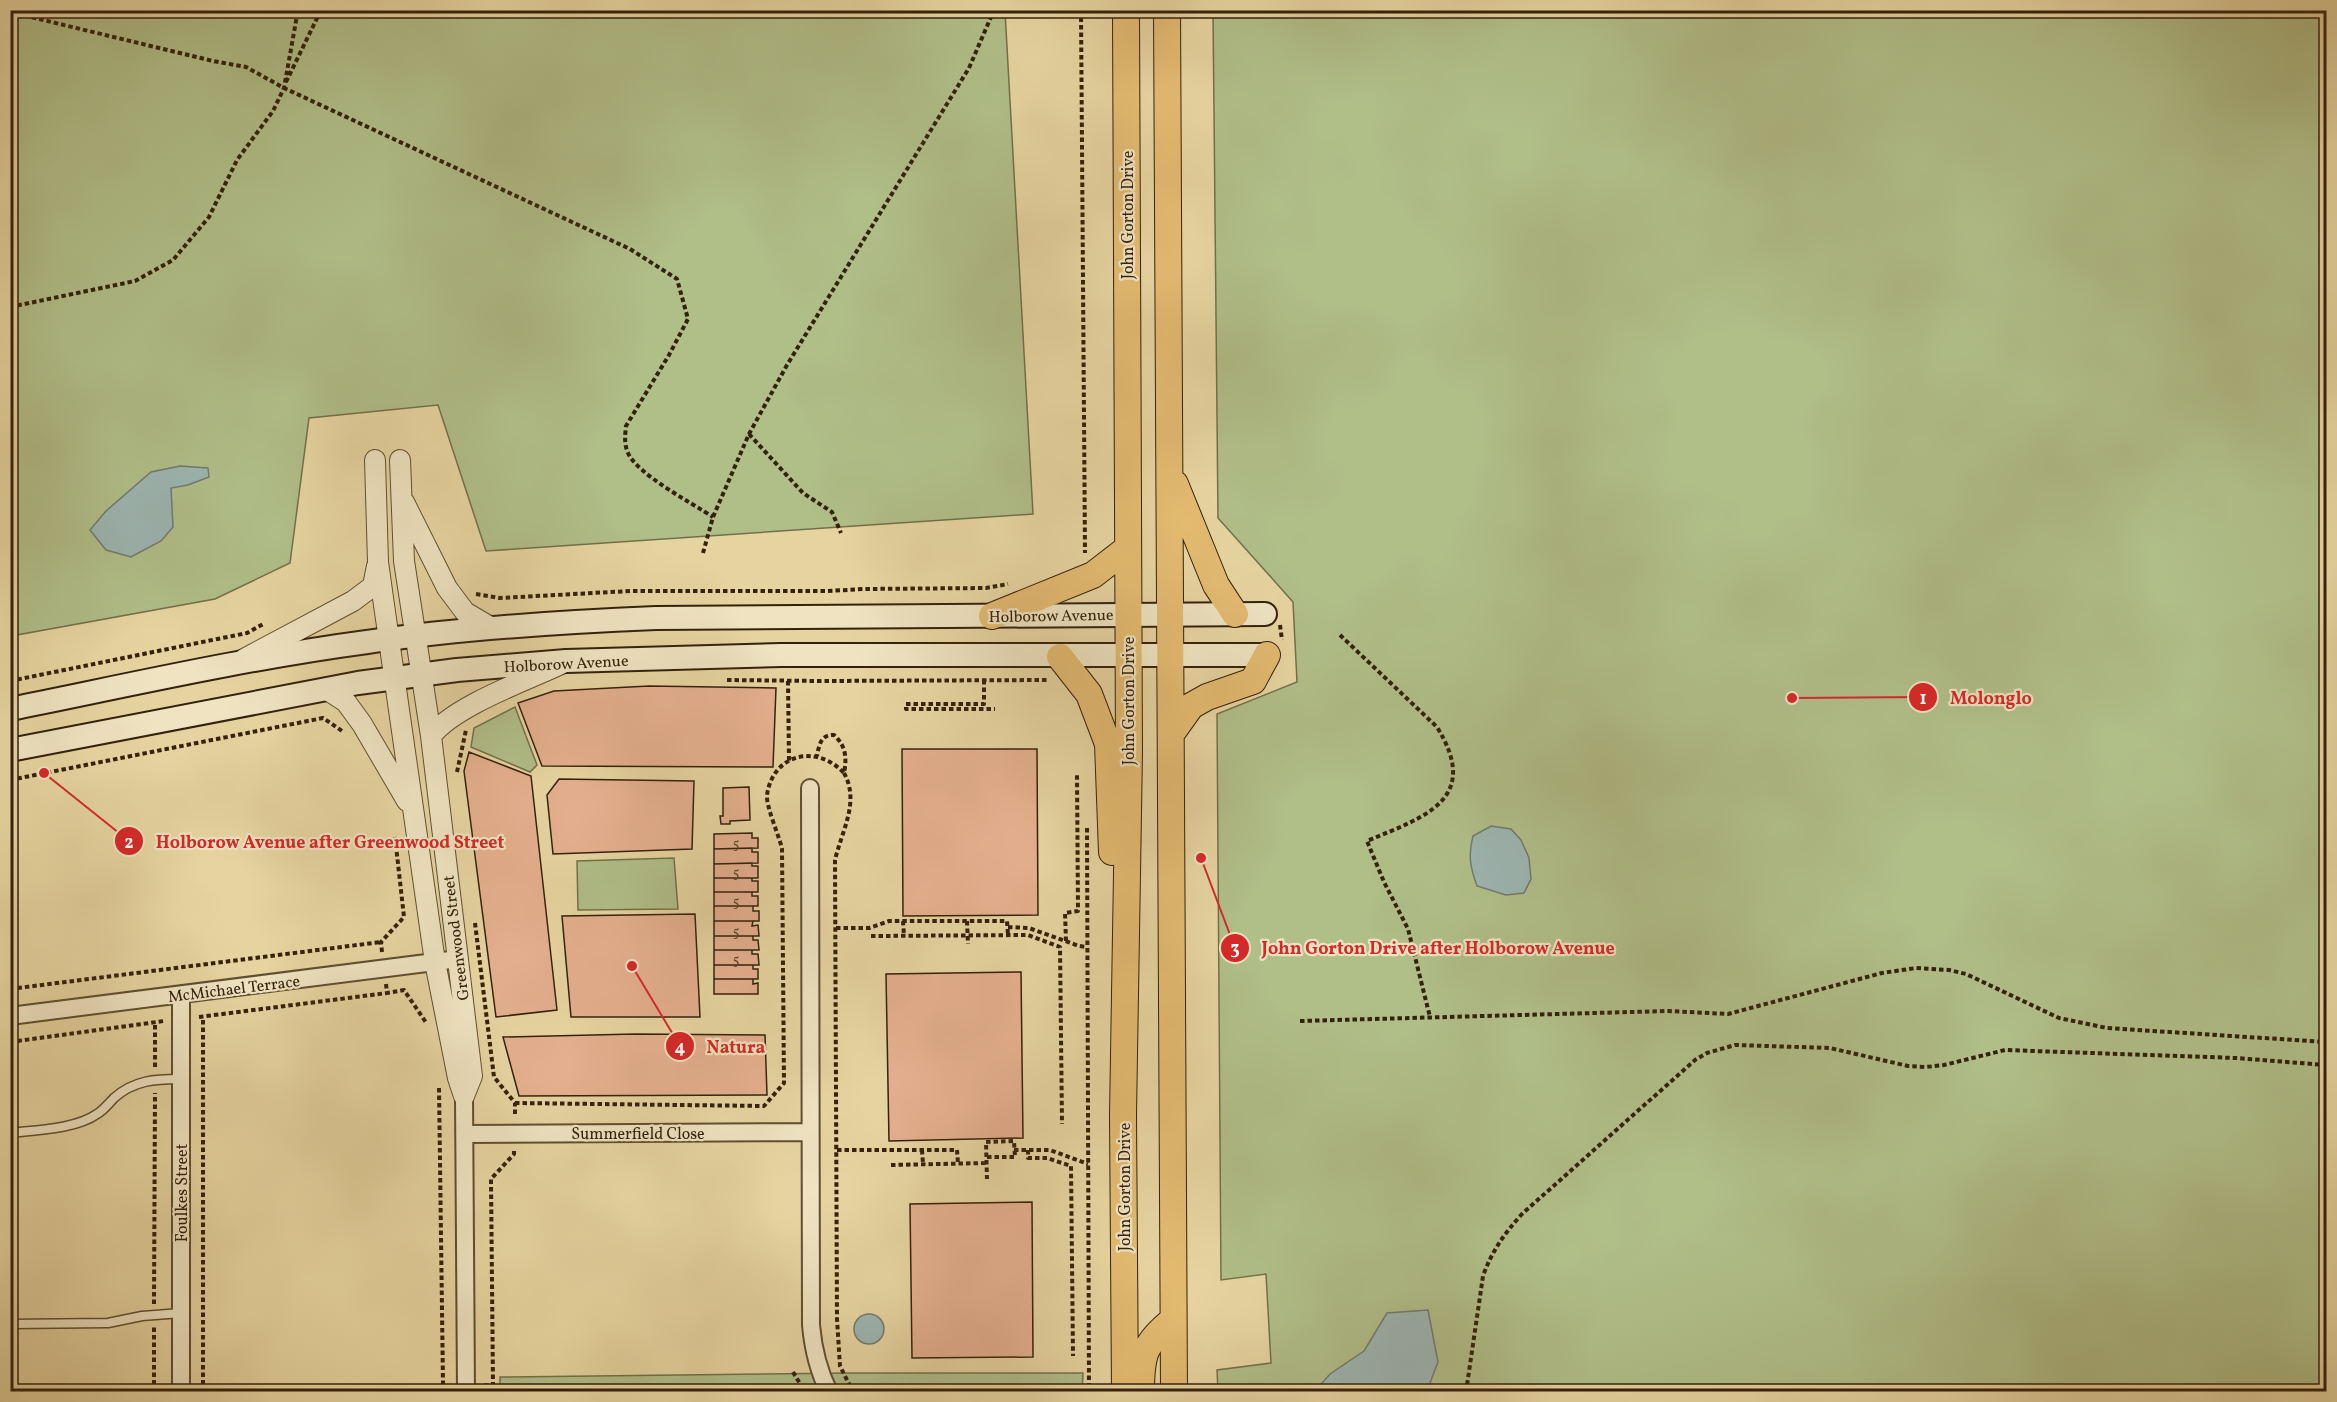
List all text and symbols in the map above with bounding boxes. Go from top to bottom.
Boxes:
street label: John Gorton Drive [1118,151,1140,279]
street label: Holborow Avenue [988,605,1114,629]
street label: John Gorton Drive [1119,637,1141,765]
street label: Holborow Avenue [503,651,629,679]
callout: Molonglo [1908,679,2044,715]
text: 1 [1919,687,1927,712]
text: Molonglo [1950,687,2032,712]
callout: Holborow Avenue after Greenwood Street [114,823,516,859]
text: 2 [124,831,134,856]
text: Holborow Avenue after Greenwood Street [156,831,505,856]
house number: 5 [733,835,739,854]
house number: 5 [733,864,739,883]
street label: Greenwood Street [438,874,476,1002]
house number: 5 [733,893,739,912]
house number: 5 [733,923,739,942]
callout: John Gorton Drive after Holborow Avenue [1220,930,1627,966]
text: 3 [1230,937,1240,962]
text: John Gorton Drive after Holborow Avenue [1260,937,1615,962]
house number: 5 [733,951,739,970]
street label: McMichael Terrace [167,971,301,1009]
callout: Natura [665,1028,778,1064]
text: 4 [675,1036,686,1061]
text: Natura [707,1036,766,1061]
street label: John Gorton Drive [1115,1123,1137,1251]
street label: Summerfield Close [571,1124,705,1146]
street label: Foulkes Street [172,1143,194,1242]

